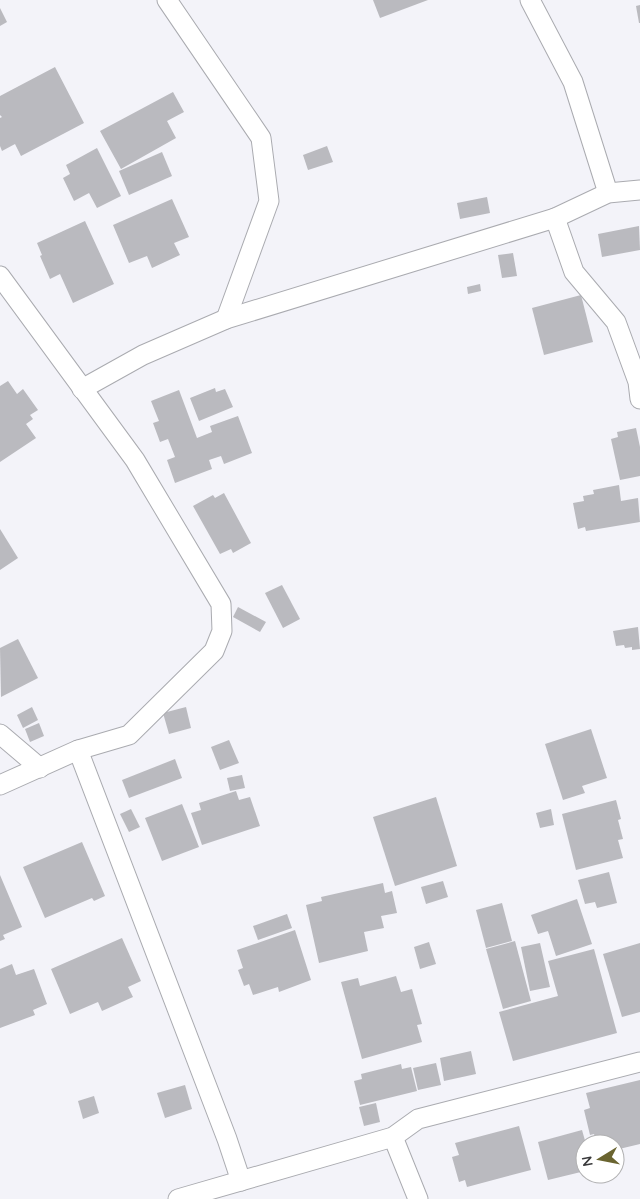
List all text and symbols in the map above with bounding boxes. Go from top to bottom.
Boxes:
north arrow [575,1134,625,1184]
text: N [577,1155,597,1168]

